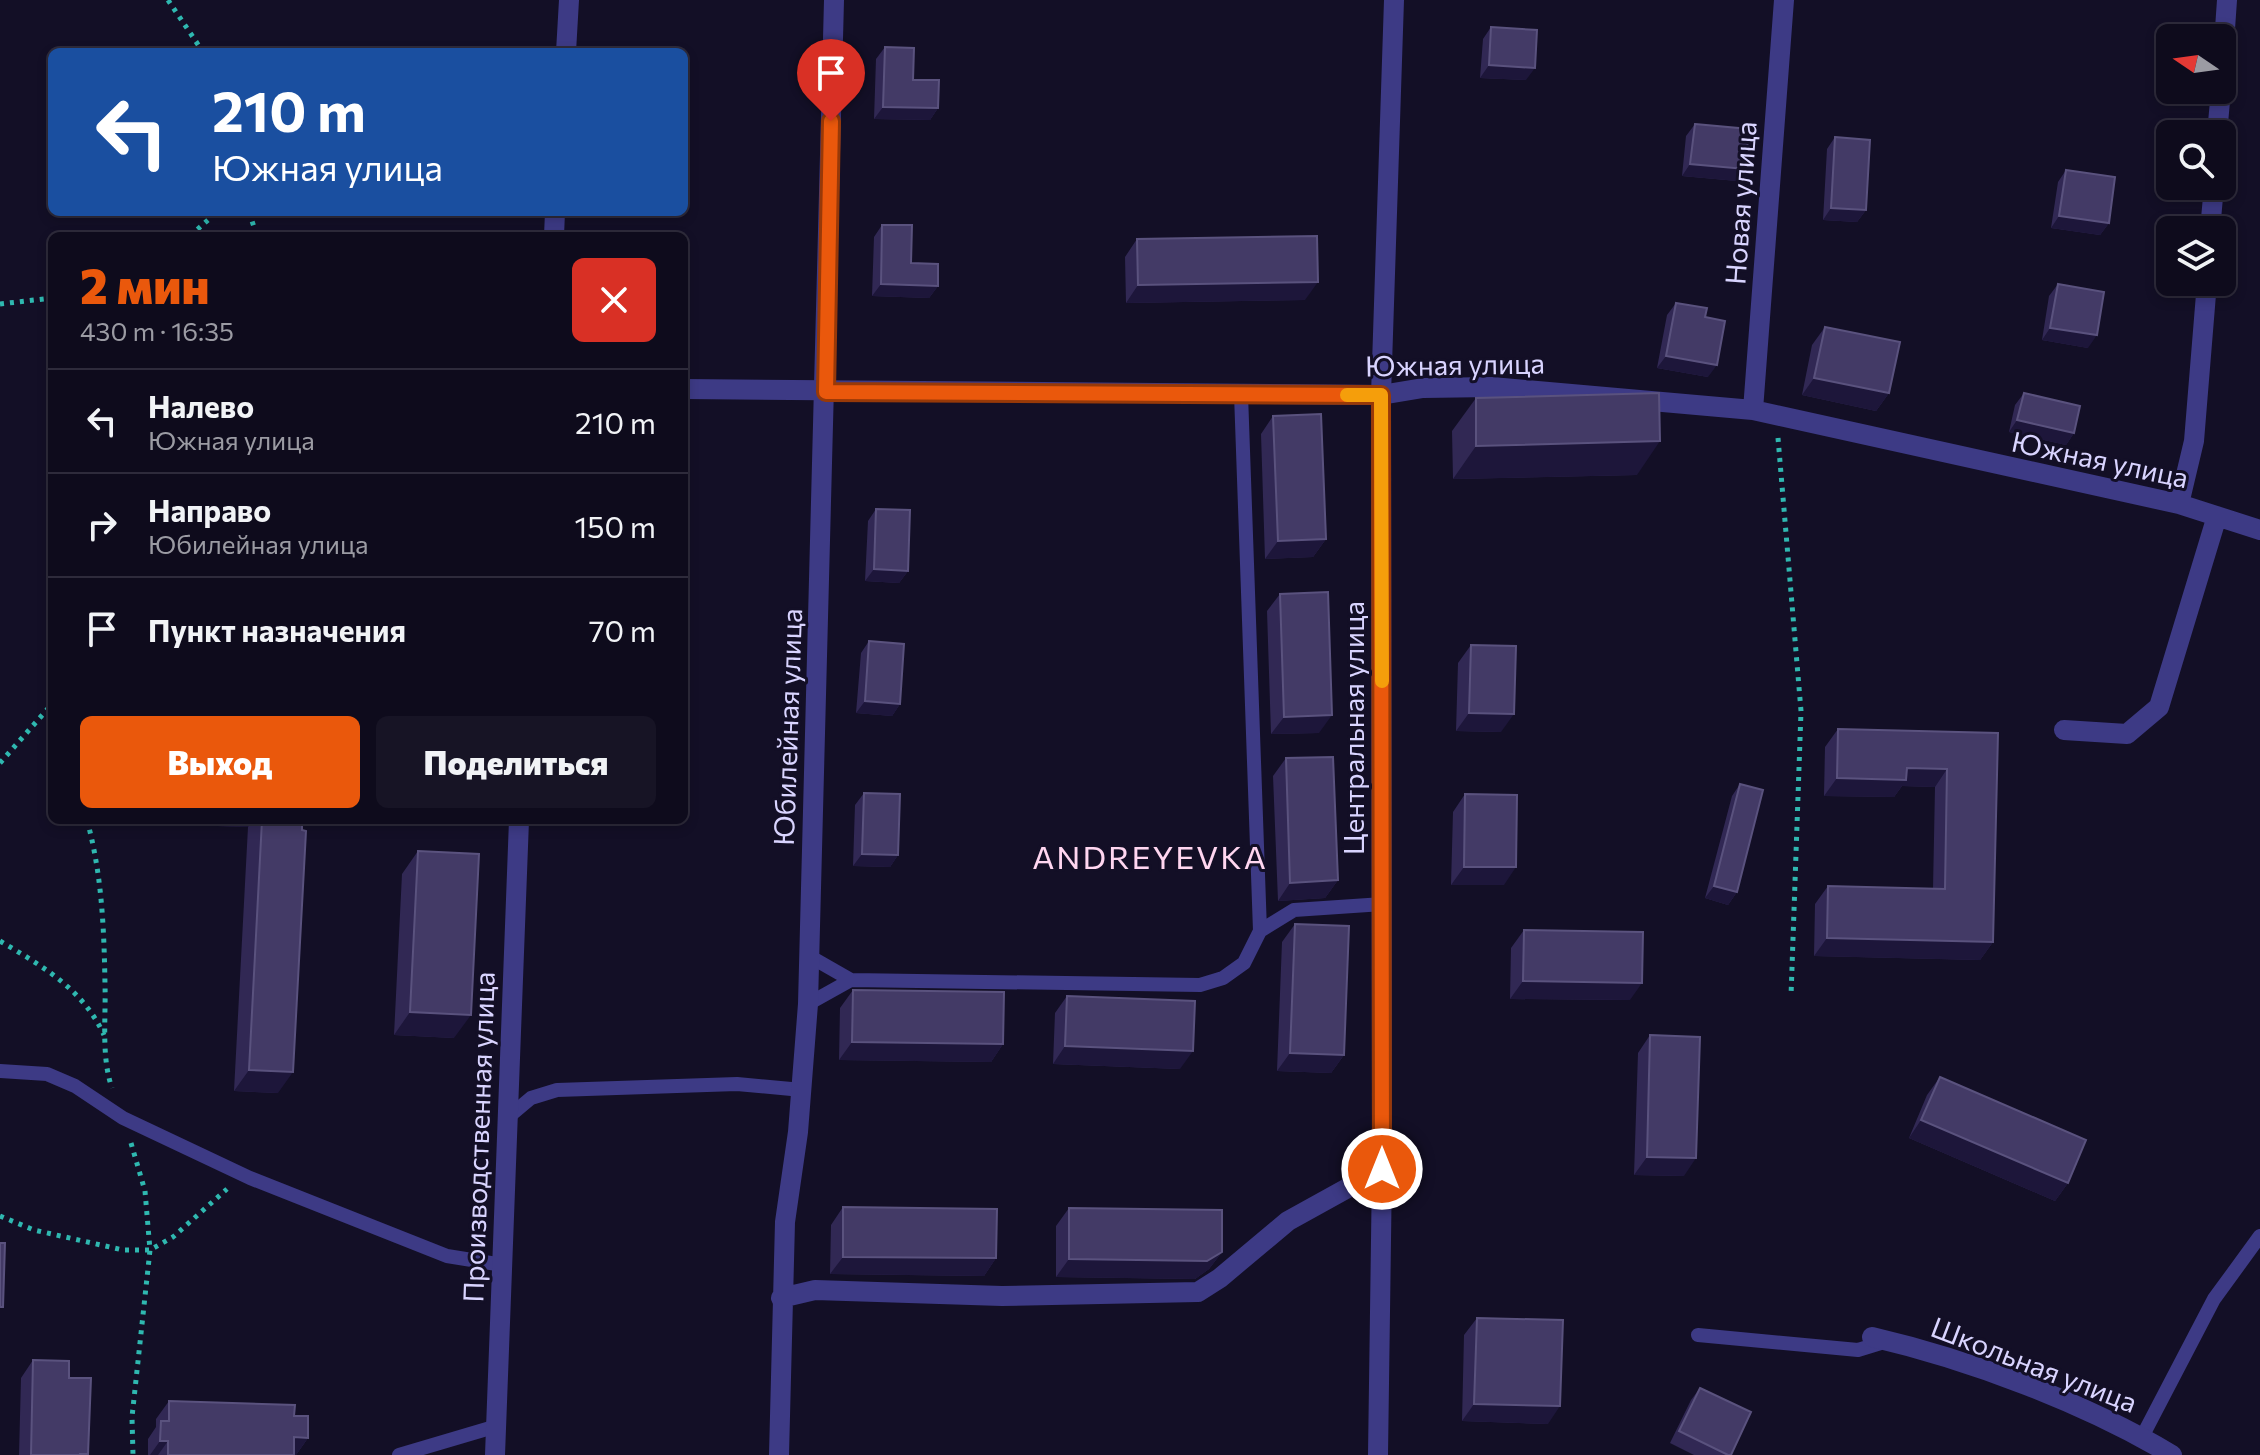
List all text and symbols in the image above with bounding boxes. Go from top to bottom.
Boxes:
north arrow [2156,24,2236,104]
map controls [2156,24,2236,296]
pin [797,39,865,121]
icon: arrive [809,51,853,95]
text: 210 m [212,75,366,144]
icon: left [80,80,184,184]
street label: Новая улица [1717,120,1763,286]
button: search [2156,120,2236,200]
text: Южная улица [212,144,443,188]
button: layers [2156,216,2236,296]
text: 2 мин [80,255,209,314]
button: close [572,258,656,342]
text: 430 m · 16:35 [80,315,234,346]
street label: Южная улица [1365,345,1545,383]
text: Налево [148,387,254,424]
icon: left [80,399,124,443]
text: 210 m [575,403,656,440]
text: Южная улица [148,424,315,455]
street label: Южная улица [2009,424,2192,494]
text: Направо [148,491,271,528]
icon: right [80,503,124,547]
text: 150 m [574,507,656,544]
text: Юбилейная улица [148,528,369,559]
street label: Центральная улица [1336,601,1370,855]
icon: arrive [80,607,124,651]
street label: Юбилейная улица [766,608,808,846]
text: Пункт назначения [148,611,406,648]
text: 70 m [589,611,656,648]
button: Выход [80,716,360,808]
button: Поделиться [376,716,656,808]
district label: ANDREYEVKA [1032,836,1268,876]
street label: Производственная улица [455,971,501,1303]
position arrow [1340,1127,1424,1211]
street label: Школьная улица [1927,1309,2142,1419]

